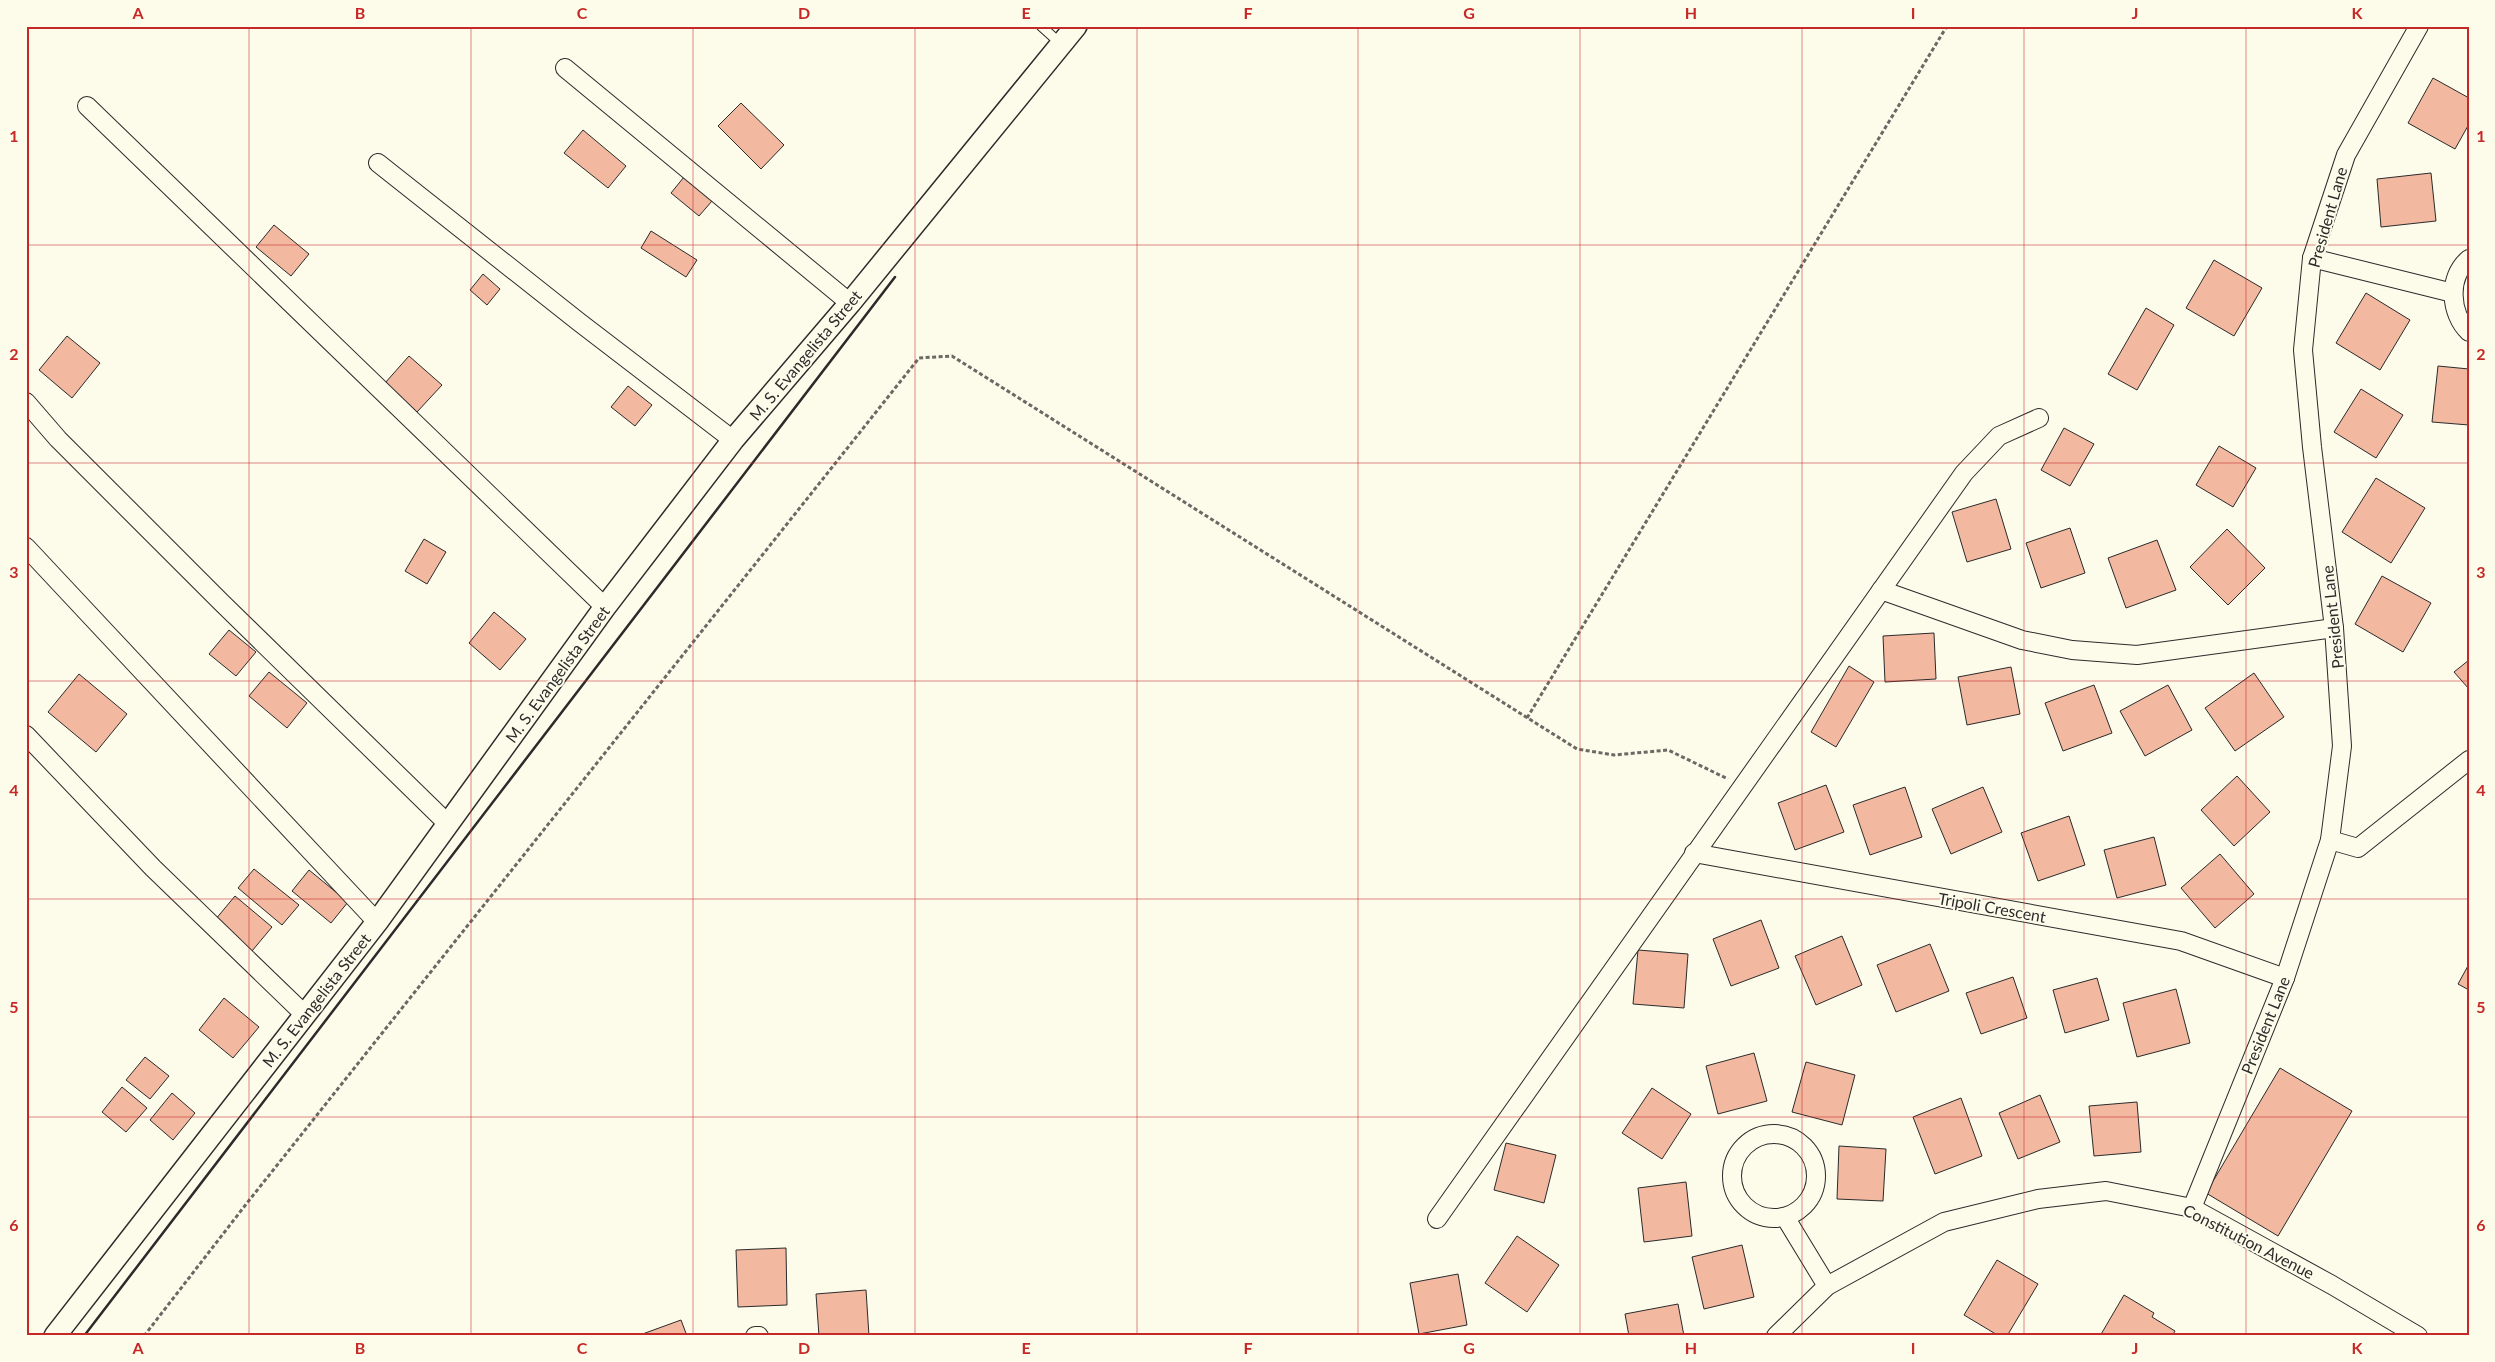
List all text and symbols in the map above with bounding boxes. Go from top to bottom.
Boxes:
text: A [131,3,144,22]
text: B [355,3,365,22]
text: C [577,3,588,22]
text: D [798,3,810,22]
text: E [1021,3,1031,22]
text: F [1243,3,1253,22]
text: G [1463,3,1475,22]
text: H [1685,3,1697,22]
text: I [1911,3,1915,22]
text: J [2132,3,2138,22]
text: K [2352,3,2364,22]
text: 1 [9,126,19,145]
text: 1 [2476,126,2486,145]
street label: President Lane [2304,165,2350,269]
street label: M. S. Evangelista Street [745,286,865,424]
text: 2 [9,344,19,363]
text: 2 [2476,344,2486,363]
text: 3 [9,562,19,581]
text: 3 [2476,562,2486,581]
street label: President Lane [2317,564,2347,670]
street label: M. S. Evangelista Street [501,602,613,746]
text: 4 [9,780,19,799]
text: 4 [2476,780,2486,799]
street label: Tripoli Crescent [1937,888,2048,926]
street label: M. S. Evangelista Street [258,929,374,1071]
street label: President Lane [2237,973,2293,1077]
text: 5 [9,997,19,1016]
text: 5 [2476,997,2486,1016]
street label: Constitution Avenue [2180,1200,2318,1282]
text: 6 [9,1215,19,1234]
text: 6 [2476,1215,2486,1234]
text: A [131,1338,144,1357]
text: B [355,1338,365,1357]
text: C [577,1338,588,1357]
text: D [798,1338,810,1357]
text: E [1021,1338,1031,1357]
text: F [1243,1338,1253,1357]
text: G [1463,1338,1475,1357]
text: H [1685,1338,1697,1357]
text: I [1911,1338,1915,1357]
text: J [2132,1338,2138,1357]
text: K [2352,1338,2364,1357]

